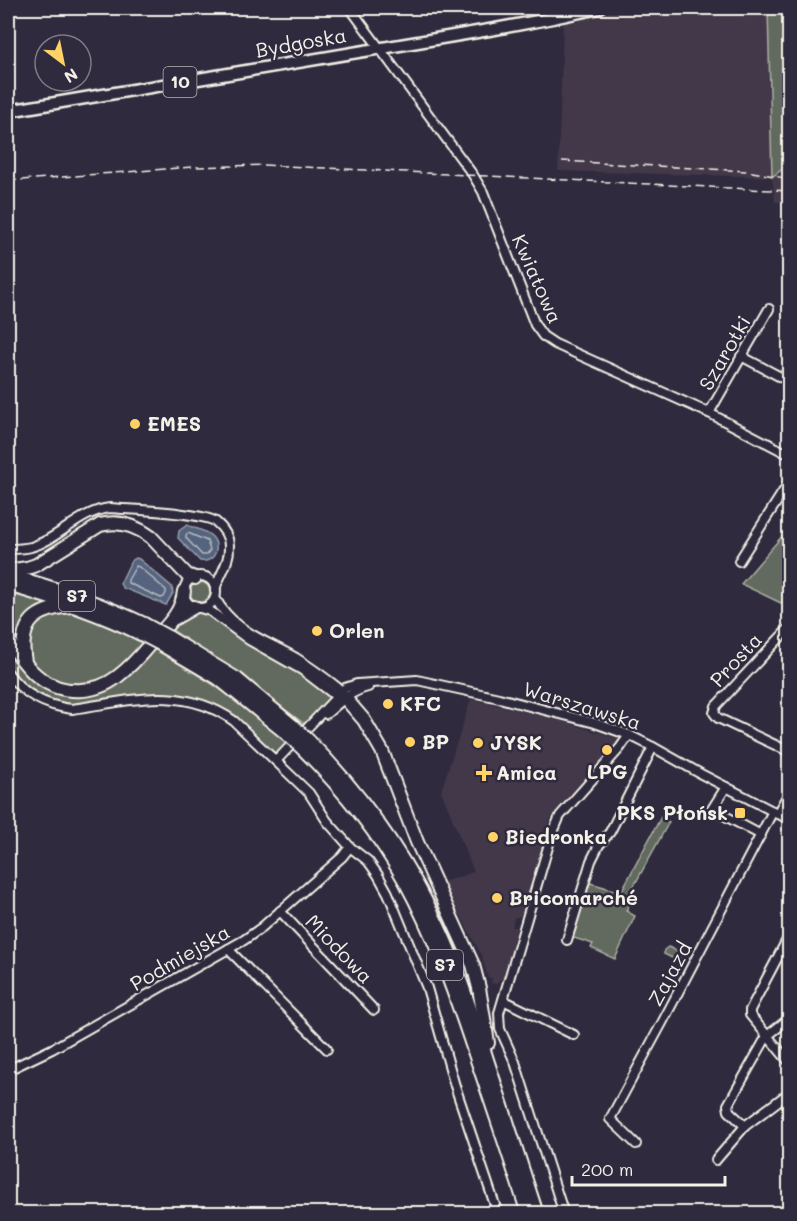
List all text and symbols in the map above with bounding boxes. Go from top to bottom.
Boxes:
street label: Bydgoska [253,21,348,63]
north arrow [33,33,93,93]
text: N [60,64,82,88]
road number: 10 [164,67,196,97]
street label: Kwiatowa [507,230,569,327]
street label: Szarotki [692,310,756,395]
place label: EMES [147,410,201,436]
marker: EMES [128,417,142,431]
road number: S7 [59,581,95,611]
place label: Orlen [329,617,384,643]
marker: Orlen [310,624,324,638]
street label: Prosta [704,627,767,692]
street label: Warszawska [520,675,644,735]
place label: KFC [400,690,441,716]
marker: KFC [381,697,395,711]
place label: BP [422,728,449,754]
place label: JYSK [490,729,542,755]
marker: BP [403,735,417,749]
marker: JYSK [471,736,485,750]
marker: LPG [600,743,614,757]
place label: LPG [587,758,627,784]
place label: Amica [496,759,557,785]
marker: Amica [477,766,491,780]
place label: PKS Płońsk [616,799,728,825]
marker: PKS Płońsk [733,806,747,820]
place label: Biedronka [505,823,607,849]
marker: Biedronka [486,830,500,844]
place label: Bricomarché [509,884,638,910]
marker: Bricomarché [490,891,504,905]
street label: Miodowa [300,908,379,988]
street label: Podmiejska [125,918,234,996]
street label: Zajazd [641,937,697,1010]
road number: S7 [427,950,463,980]
scale bar [572,1149,725,1187]
text: 200 m [581,1157,633,1181]

